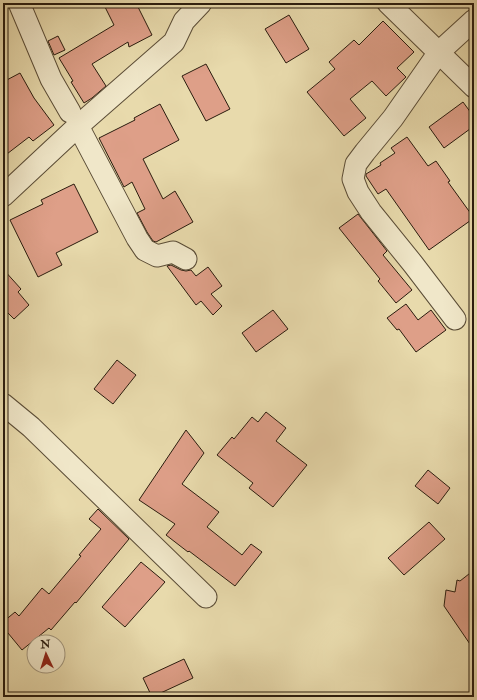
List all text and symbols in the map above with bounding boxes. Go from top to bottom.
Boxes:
north arrow [26,634,66,674]
text: N [39,638,52,651]

